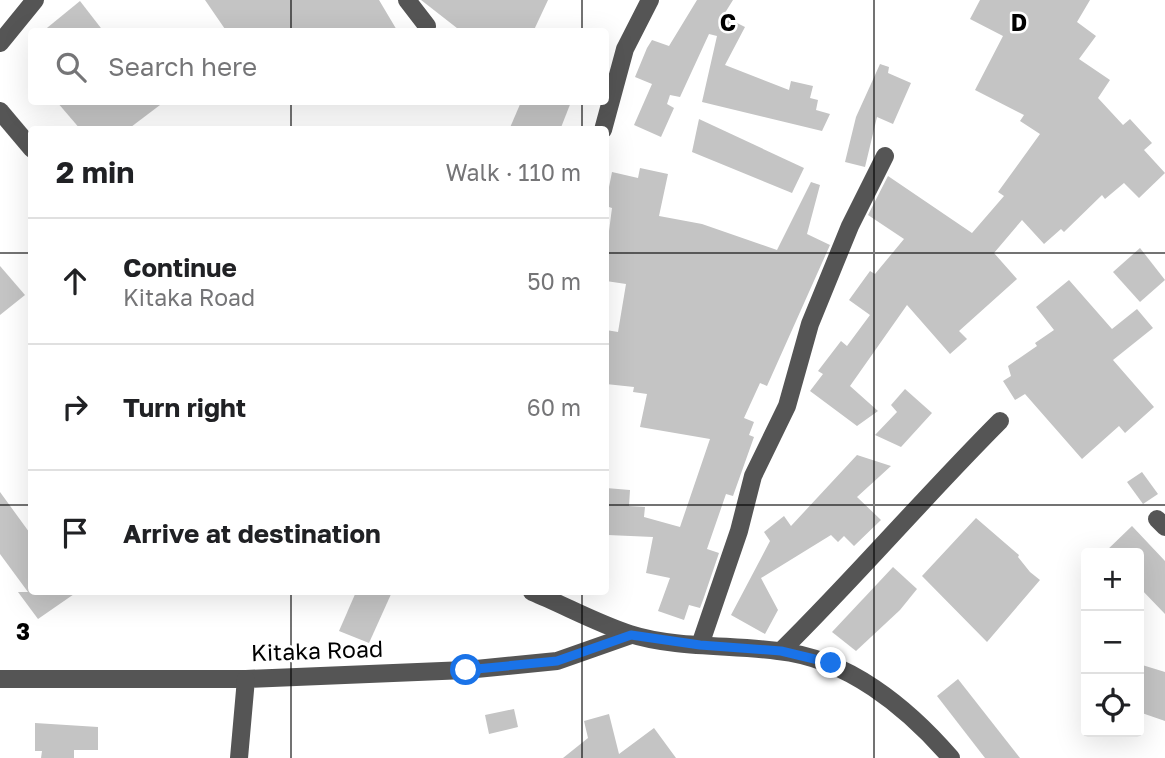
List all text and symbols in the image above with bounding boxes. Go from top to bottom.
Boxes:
text: C [720,8,736,36]
text: D [1011,8,1027,36]
search box [28,28,609,105]
icon: search [52,48,90,86]
text: Search here [108,51,257,82]
text: 2 min [56,154,134,190]
text: Walk · 110 m [445,158,581,186]
text: Continue [123,252,237,283]
icon: ahead [56,262,94,300]
text: 50 m [527,267,581,295]
text: Kitaka Road [123,283,255,311]
icon: right [56,388,94,426]
text: Turn right [123,392,246,423]
text: 60 m [527,393,581,421]
icon: arrive [56,514,94,552]
text: Arrive at destination [123,518,381,549]
map controls [1081,548,1144,737]
button: + [1081,548,1144,611]
button: − [1081,611,1144,674]
text: 3 [16,617,30,645]
street label: Kitaka Road [250,634,383,666]
route end [815,647,846,678]
route start [450,654,481,685]
button: locate [1081,674,1144,737]

